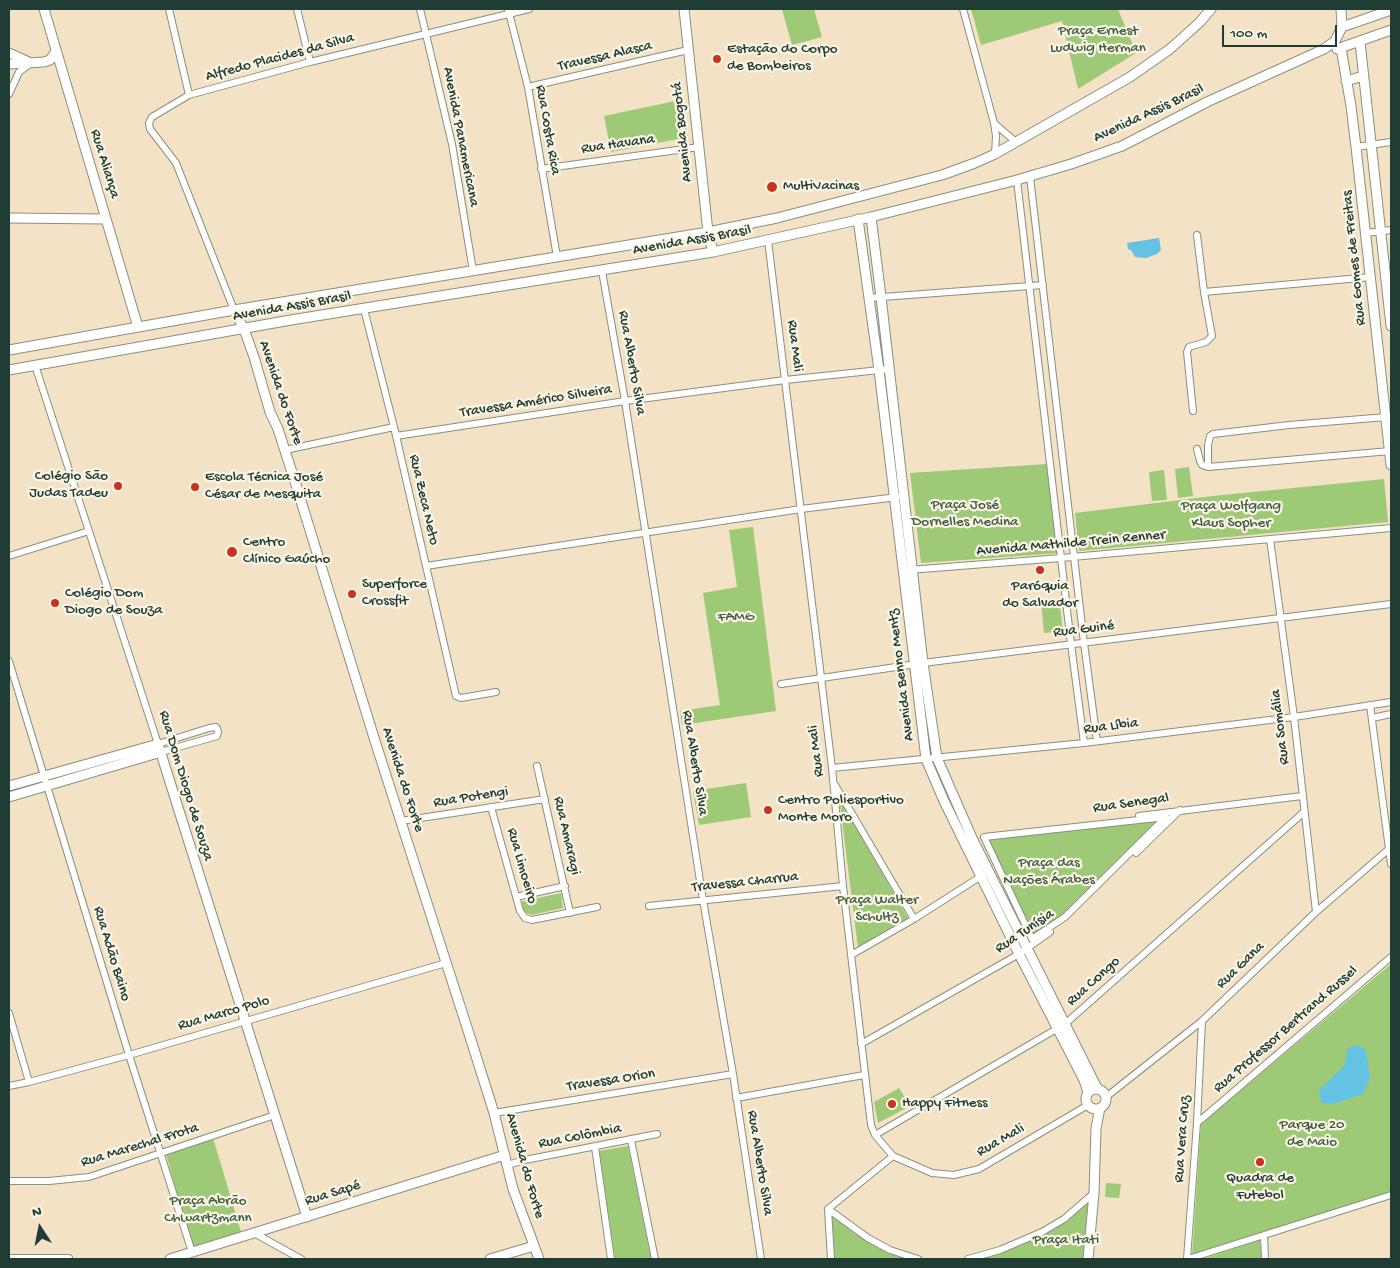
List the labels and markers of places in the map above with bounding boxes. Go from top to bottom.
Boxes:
place label: Estação do Corpo de Bombeiros [727,41,838,76]
marker: Estação do Corpo de Bombeiros [711,53,723,65]
place label: MultiVacinas [783,178,859,196]
marker: MultiVacinas [765,180,779,194]
place label: Colégio São Judas Tadeu [29,468,108,503]
place label: Escola Técnica José César de Mesquita [205,469,323,504]
marker: Colégio São Judas Tadeu [112,480,124,492]
marker: Escola Técnica José César de Mesquita [189,481,201,493]
place label: Centro Clínico Gaúcho [243,534,330,569]
marker: Centro Clínico Gaúcho [225,545,239,559]
marker: Paróquia do Salvador [1034,564,1046,576]
place label: Superforce Crossfit [362,576,427,611]
place label: Paróquia do Salvador [1002,578,1078,613]
place label: Colégio Dom Diogo de Souza [65,585,162,620]
marker: Superforce Crossfit [346,588,358,600]
marker: Colégio Dom Diogo de Souza [49,597,61,609]
place label: Centro Poliesportivo Monte Moro [778,792,904,827]
marker: Centro Poliesportivo Monte Moro [762,804,774,816]
place label: Happy Fitness [902,1095,988,1113]
marker: Happy Fitness [886,1098,898,1110]
marker: Quadra de Futebol [1254,1156,1266,1168]
place label: Quadra de Futebol [1226,1170,1294,1205]

